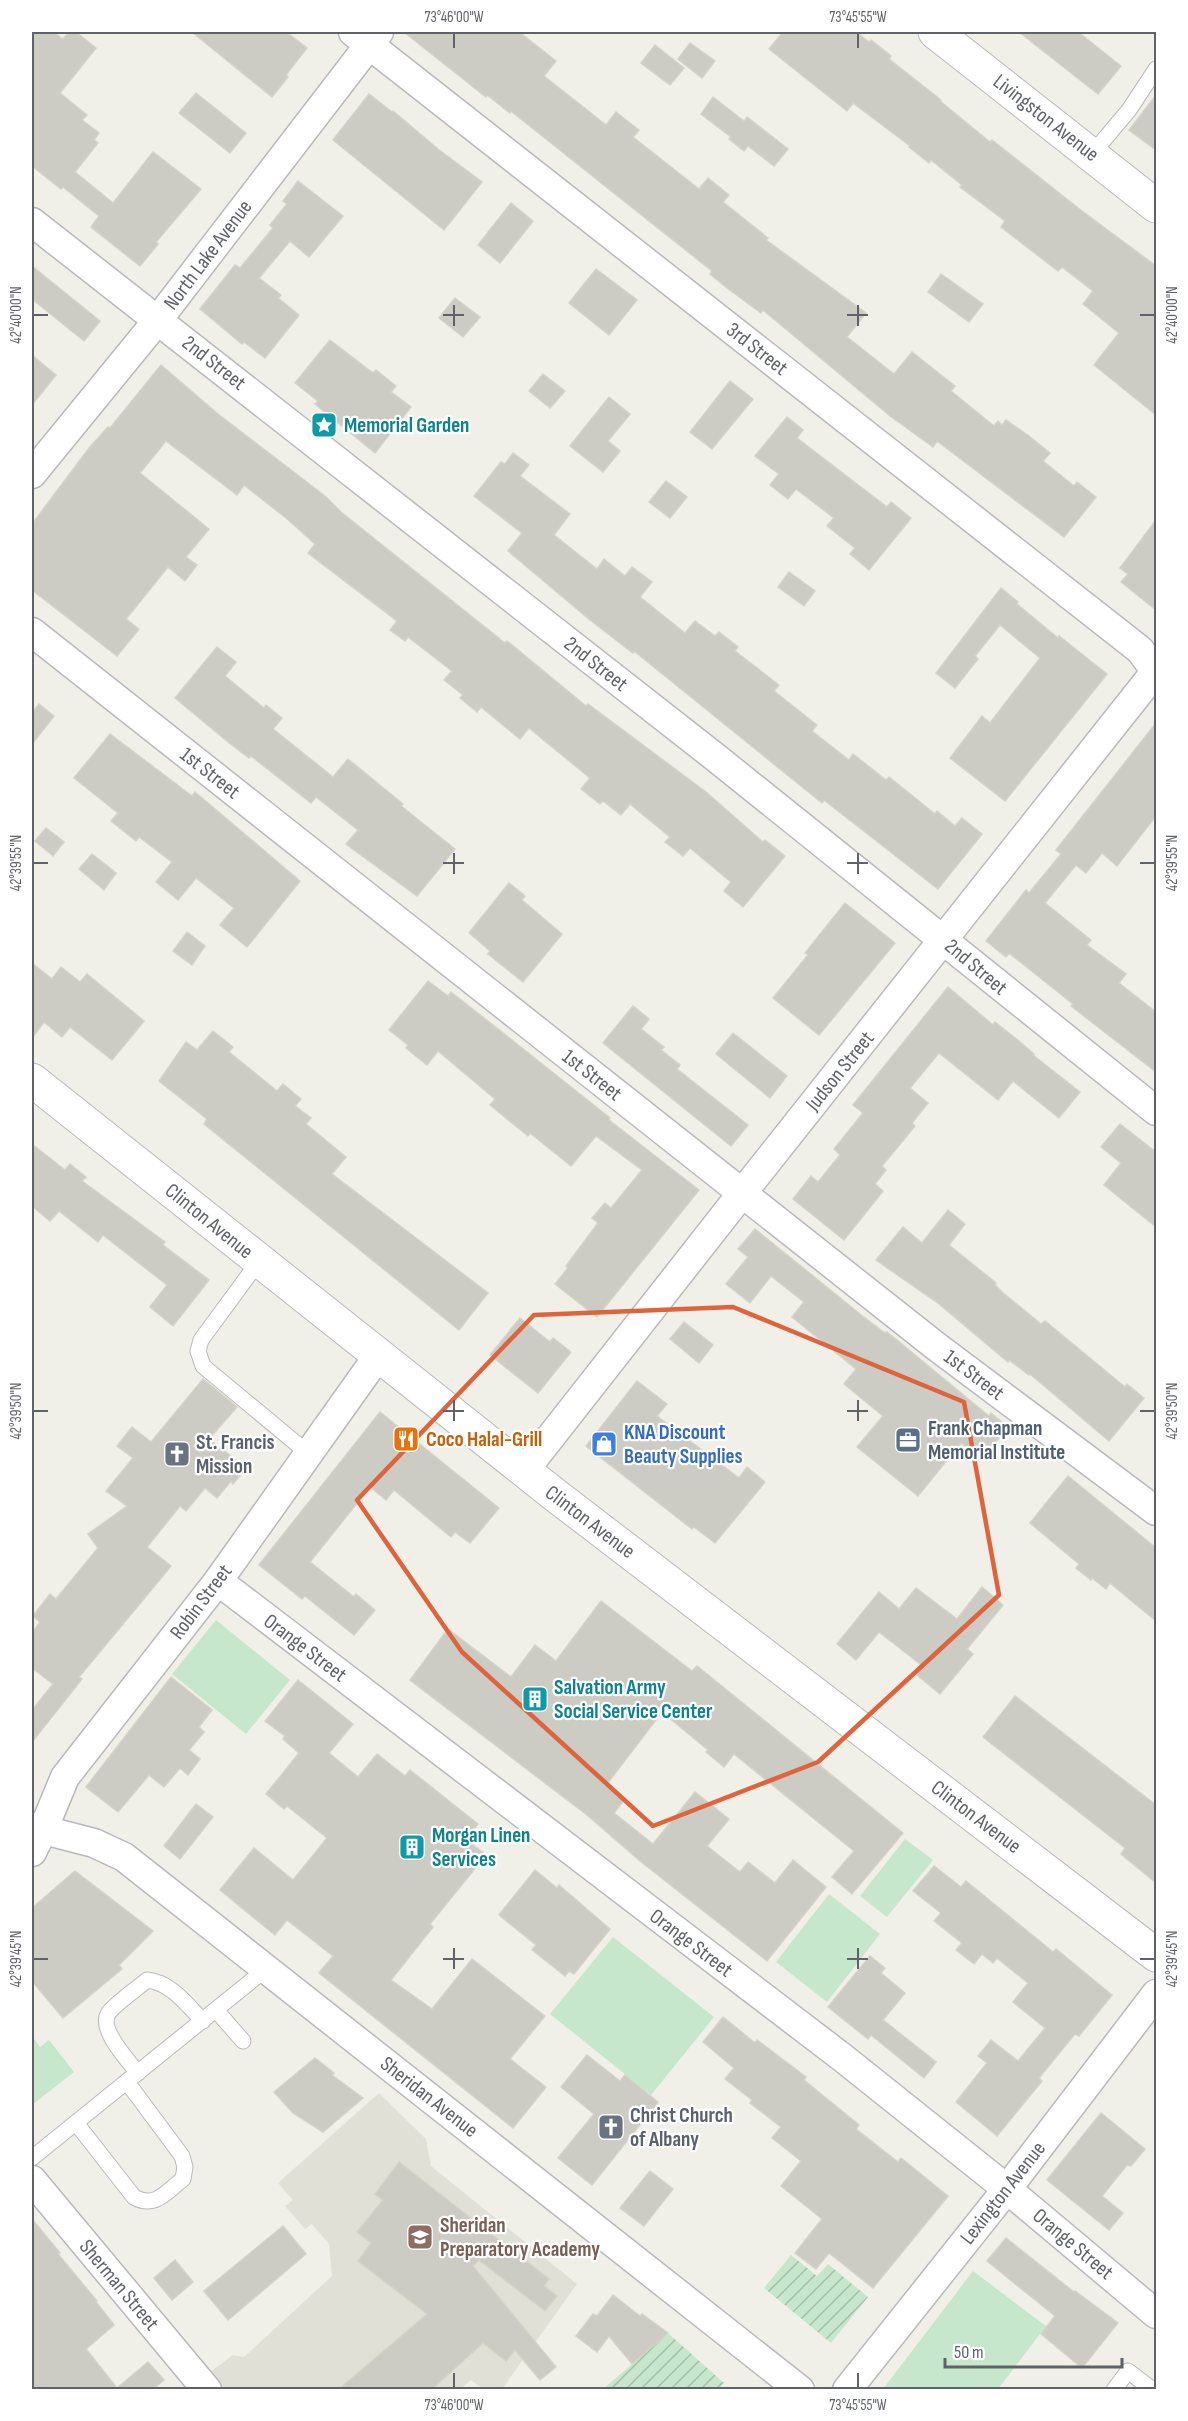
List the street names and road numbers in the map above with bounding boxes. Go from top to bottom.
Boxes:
street label: Livingston Avenue [988,69,1104,167]
street label: North Lake Avenue [159,195,257,315]
street label: 3rd Street [721,317,793,381]
street label: 2nd Street [177,330,251,396]
street label: 2nd Street [559,631,633,697]
street label: 1st Street [175,742,245,804]
street label: 2nd Street [940,934,1012,1000]
street label: Judson Street [800,1026,880,1116]
street label: 1st Street [557,1044,627,1106]
street label: Clinton Avenue [160,1178,258,1264]
street label: 1st Street [939,1344,1009,1406]
street label: Clinton Avenue [540,1480,640,1564]
street label: Robin Street [165,1560,237,1644]
street label: Orange Street [259,1609,351,1687]
street label: Clinton Avenue [926,1775,1026,1859]
street label: Orange Street [645,1904,737,1982]
street label: Sheridan Avenue [375,2051,483,2143]
street label: Lexington Avenue [955,2137,1051,2249]
street label: Orange Street [1028,2203,1118,2285]
street label: Sherman Street [74,2235,164,2335]

